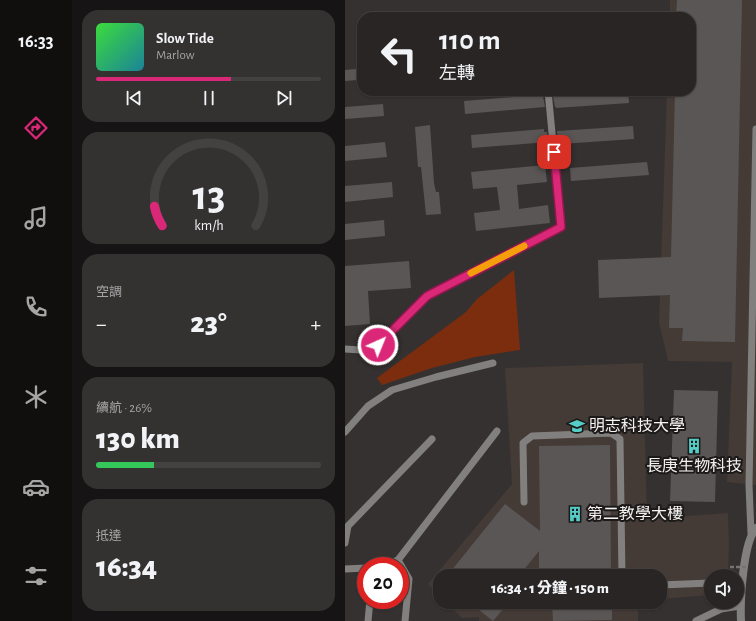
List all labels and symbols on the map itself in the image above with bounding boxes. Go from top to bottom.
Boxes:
pin [537,135,571,169]
position arrow [357,324,399,366]
school or university icon: 明志科技大學 [568,417,586,435]
place label: 明志科技大學 [589,417,685,434]
building icon: 長庚生物科技 [685,437,703,455]
place label: 長庚生物科技 [646,457,742,474]
building icon: 第二教學大樓 [566,505,584,523]
place label: 第二教學大樓 [587,505,683,522]
speed limit sign: 20 [357,557,409,609]

